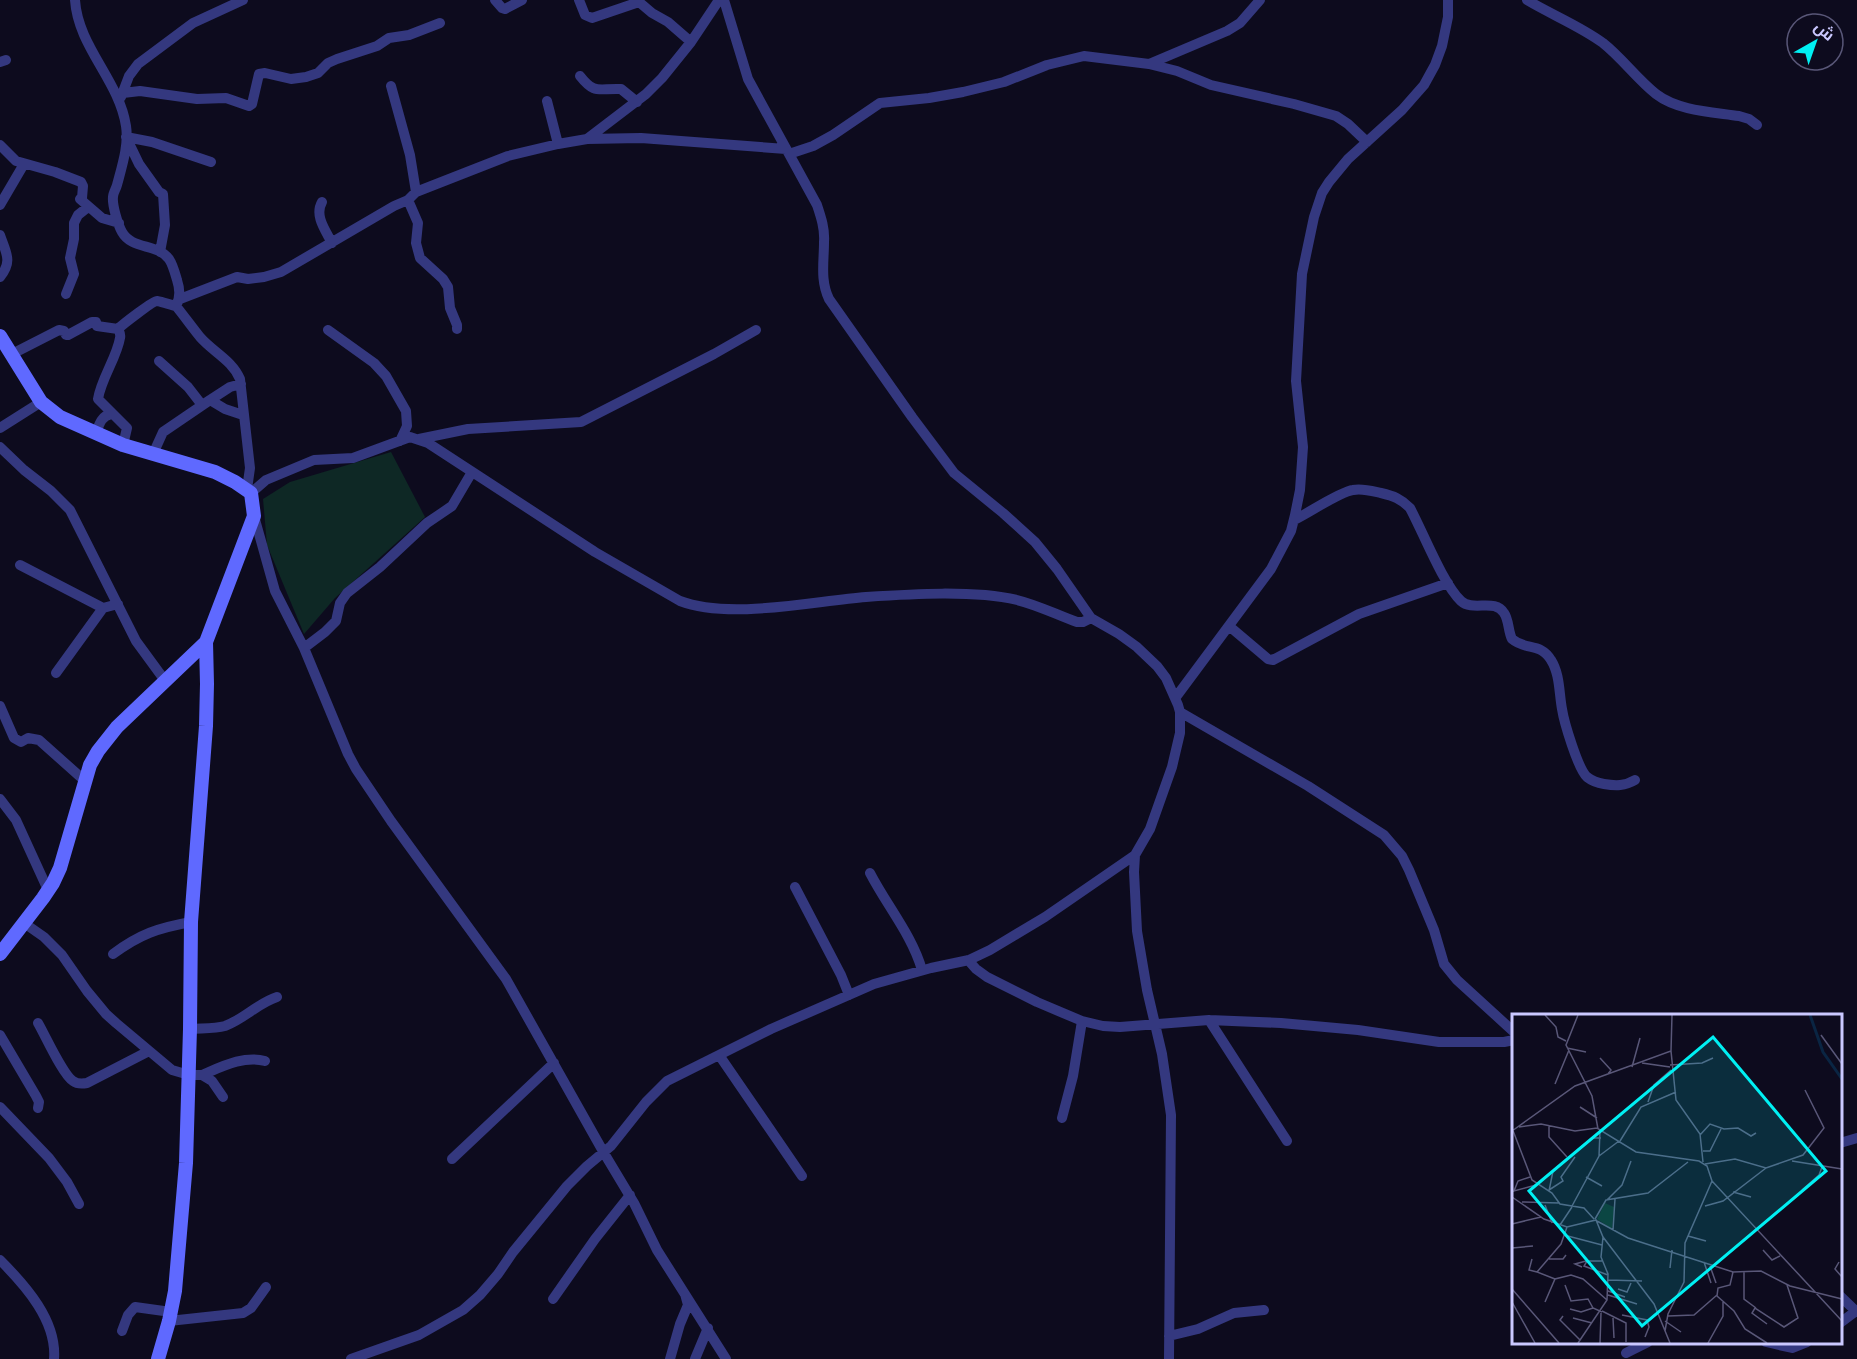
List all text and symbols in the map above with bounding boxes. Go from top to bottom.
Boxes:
north arrow [1785,12,1845,72]
text: ش [1809,16,1839,46]
inset map [1512,1014,1842,1344]

